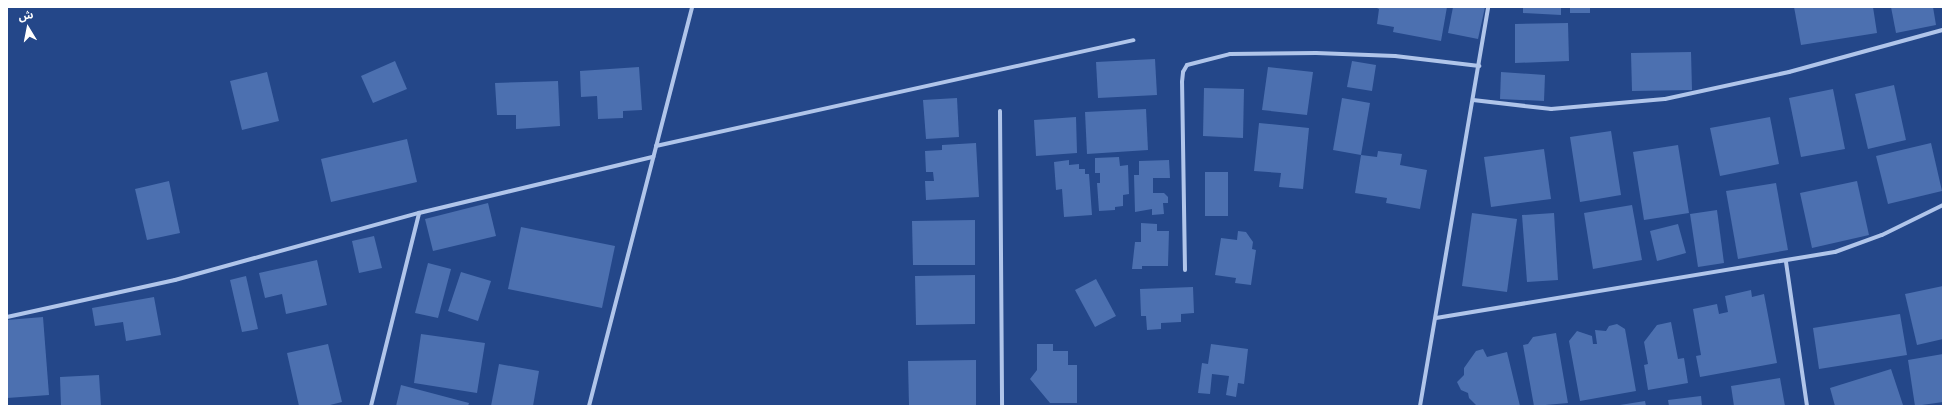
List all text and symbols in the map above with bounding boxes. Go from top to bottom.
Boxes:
north arrow [8,8,48,48]
text: ش [17,8,34,23]

